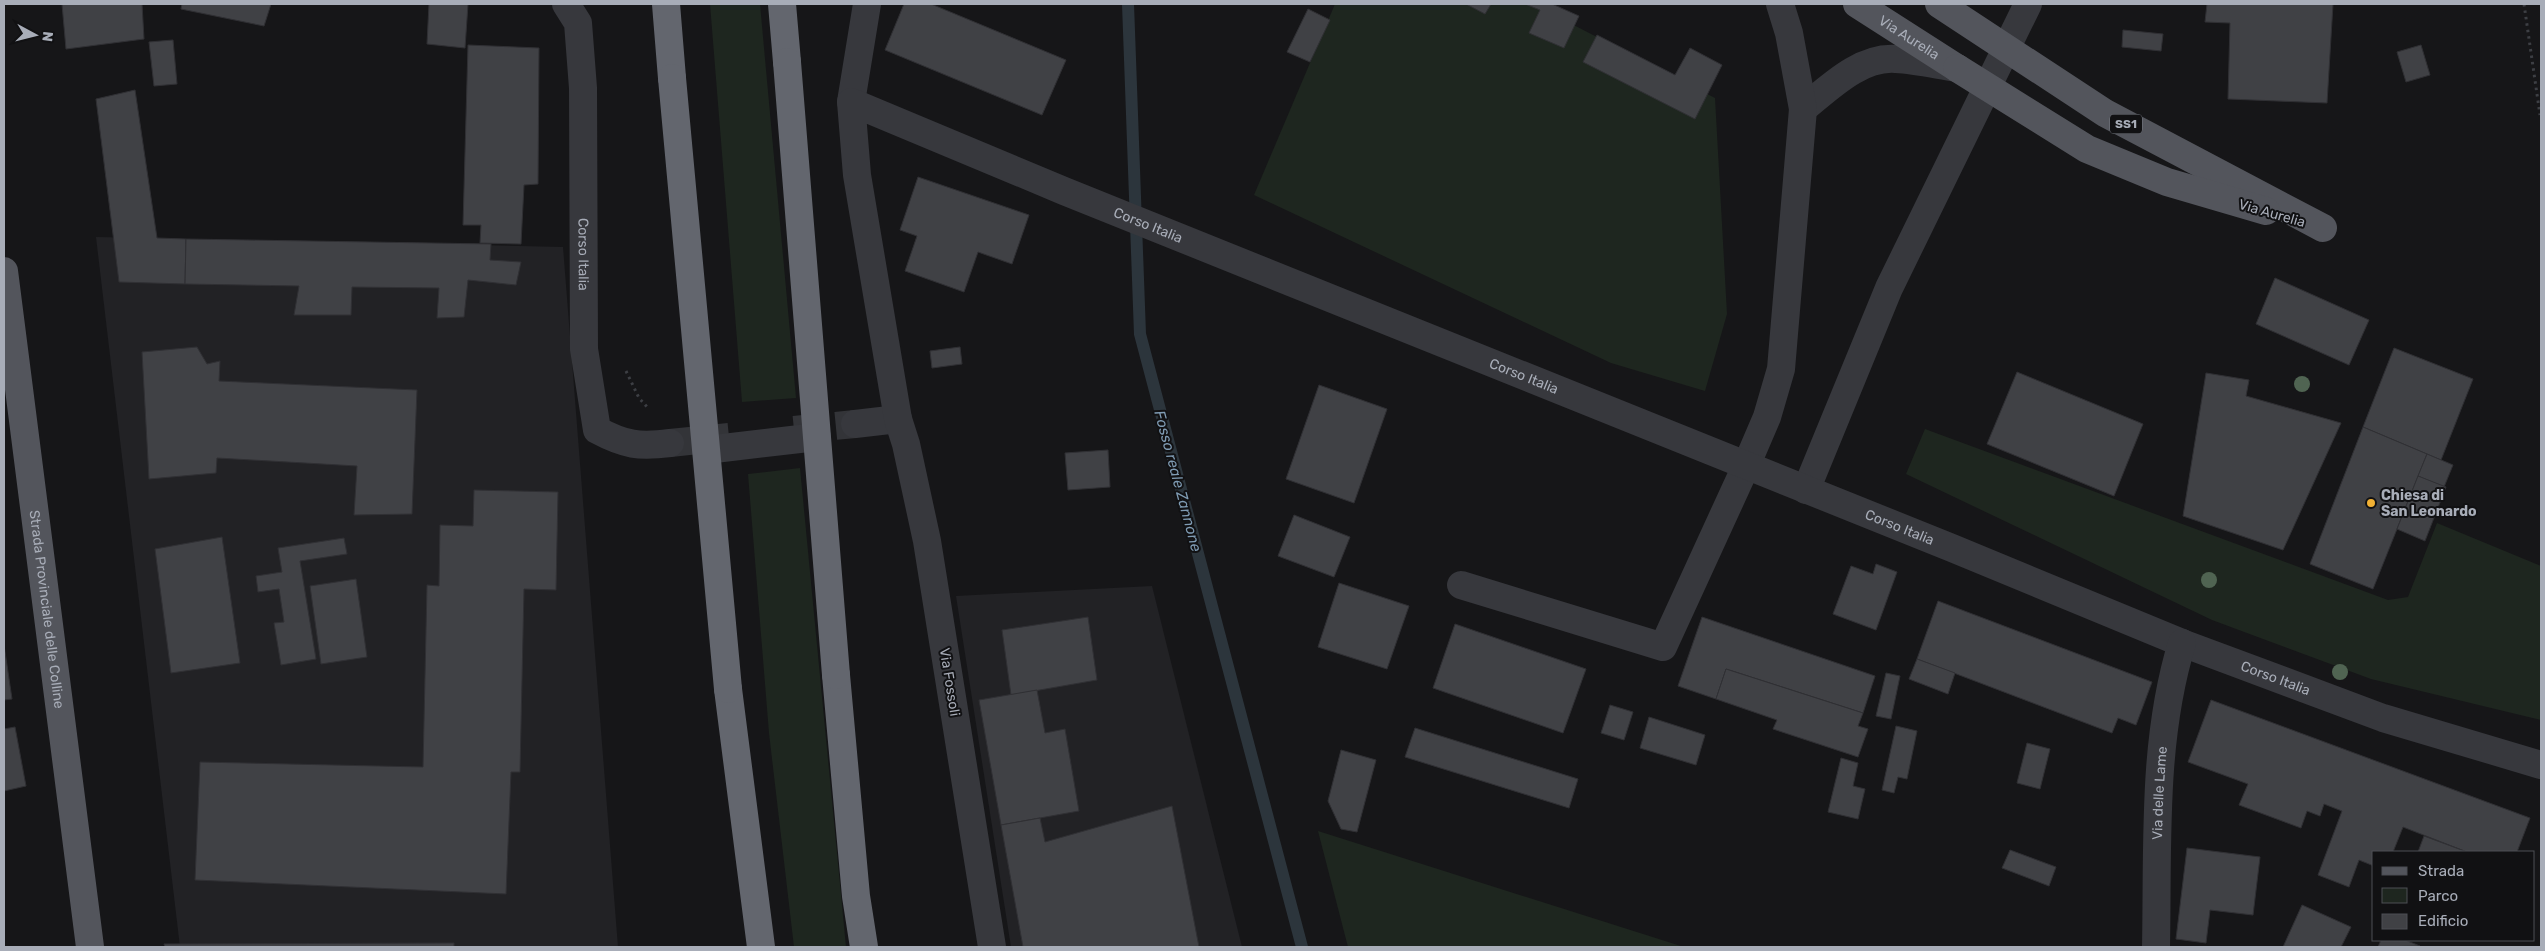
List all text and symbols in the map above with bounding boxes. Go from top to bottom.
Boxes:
north arrow [10,10,60,60]
street label: Via Aurelia [1875,12,1942,63]
text: N [38,30,56,43]
road number: SS1 [2110,115,2142,134]
street label: Via Aurelia [2237,196,2307,231]
street label: Corso Italia [1111,204,1185,247]
street label: Corso Italia [574,218,592,291]
street label: Corso Italia [1487,355,1561,398]
water label: Fosso reale Zannone [1150,408,1206,554]
place label: Chiesa di San Leonardo [2381,487,2477,520]
marker: Chiesa di San Leonardo [2365,497,2377,509]
street label: Corso Italia [1863,506,1937,549]
street label: Strada Provinciale delle Colline [25,509,68,710]
street label: Via Fossoli [936,647,963,717]
street label: Corso Italia [2238,658,2313,699]
street label: Via delle Lame [2149,745,2171,840]
legend [2372,851,2535,941]
text: Strada [2418,862,2464,880]
text: Parco [2418,887,2458,905]
text: Edificio [2418,912,2468,930]

